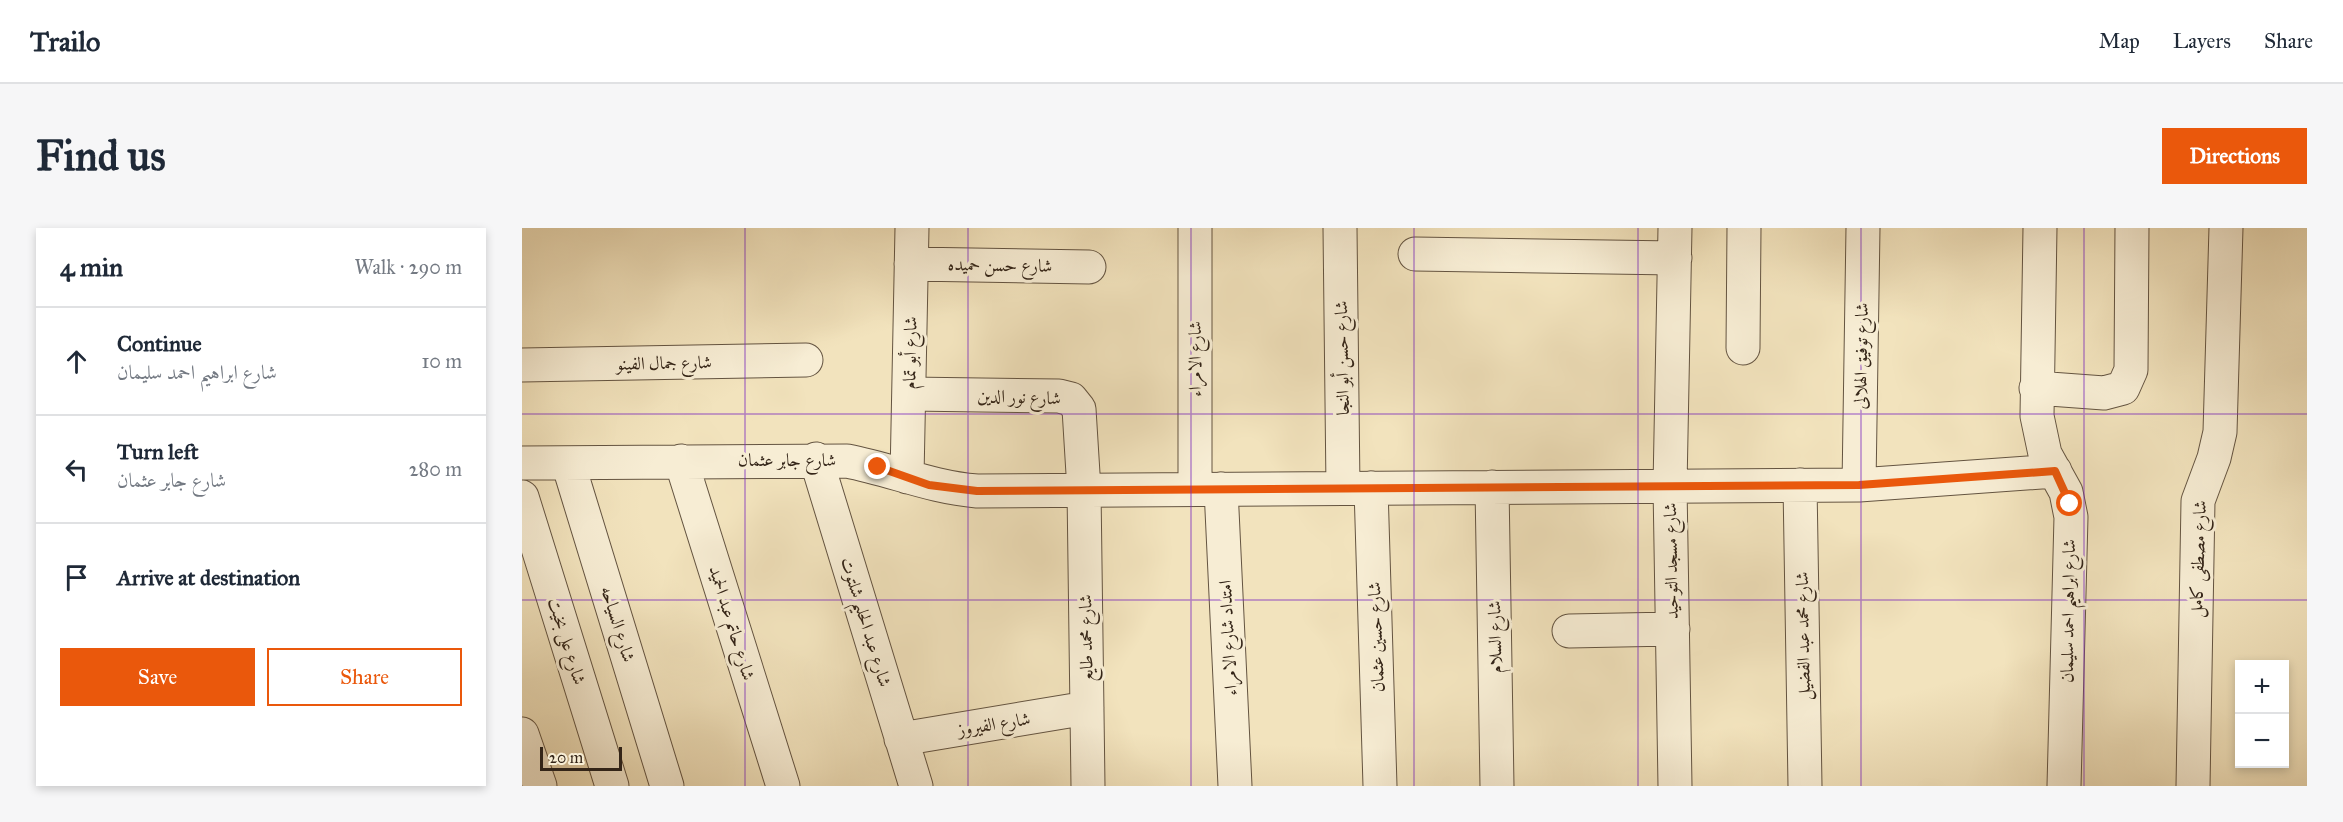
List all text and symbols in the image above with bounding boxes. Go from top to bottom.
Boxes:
text: Trailo [30,24,100,59]
text: Map [2099,28,2140,54]
text: Layers [2173,28,2231,54]
text: Share [2264,28,2313,54]
button: Directions [2162,128,2307,184]
text: Find us [36,130,166,182]
text: 4 min [60,251,123,283]
street label: شارع حسن حميده [947,253,1053,281]
text: Walk · 290 m [354,255,462,279]
street label: شارع حسن أبو النجا [1328,300,1358,416]
street label: شارع توفيق الهلالى [1849,302,1877,410]
street label: شارع أبو تمام [896,316,927,390]
street label: شارع الامراء [1184,321,1210,397]
text: Continue [117,330,202,357]
icon: ahead [60,345,93,378]
text: 10 m [421,349,462,373]
street label: شارع جمال الفينو [614,351,712,379]
text: شارع ابراهيم احمد سليمان [117,360,277,384]
street label: شارع نور الدين [977,385,1061,413]
text: Turn left [117,438,199,465]
street label: شارع جابر عثمان [738,449,836,475]
icon: left [60,453,93,486]
route end [864,453,890,479]
text: 280 m [409,457,462,481]
text: شارع جابر عثمان [117,468,226,492]
route start [2056,490,2082,516]
street label: شارع مصطفى كامل [2185,500,2215,618]
street label: شارع مسجد التوحيد [1659,502,1687,620]
street label: شارع ابراهيم احمد سليمان [2056,539,2087,683]
street label: شارع عبد الحليم شلتوت [829,555,896,691]
icon: arrive [60,561,93,594]
street label: شارع حاتم عبد الحميد [699,563,760,684]
text: Arrive at destination [117,564,300,591]
street label: شارع محمد عبد الفضيل [1791,571,1819,701]
street label: امتداد شارع الامراء [1214,579,1246,696]
street label: شارع حسين عثمان [1363,581,1393,693]
street label: شارع السياحه [592,583,640,666]
street label: شارع محمد طايع [1074,594,1103,682]
street label: شارع على بخيت [540,595,591,688]
street label: شارع السلام [1483,600,1512,674]
button: Save [60,648,255,706]
button: Share [267,648,462,706]
map controls [2235,660,2289,768]
button: + [2235,660,2289,714]
street label: شارع الفيروز [954,707,1033,745]
button: − [2235,714,2289,768]
scale bar [540,744,622,772]
text: 20 m [549,748,583,767]

